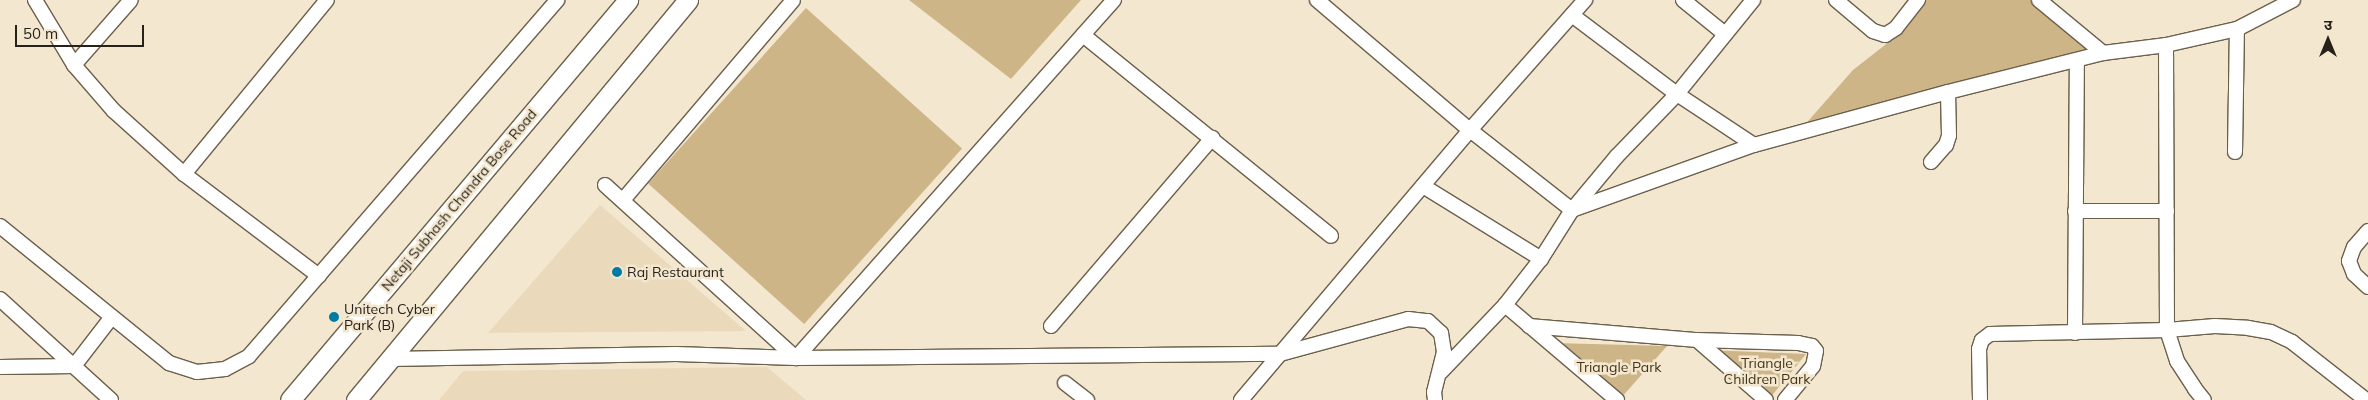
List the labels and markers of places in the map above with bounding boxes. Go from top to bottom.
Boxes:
place label: Raj Restaurant [627,264,724,280]
marker: Raj Restaurant [611,266,623,278]
place label: Unitech Cyber Park (B) [344,301,435,334]
marker: Unitech Cyber Park (B) [328,311,340,323]

